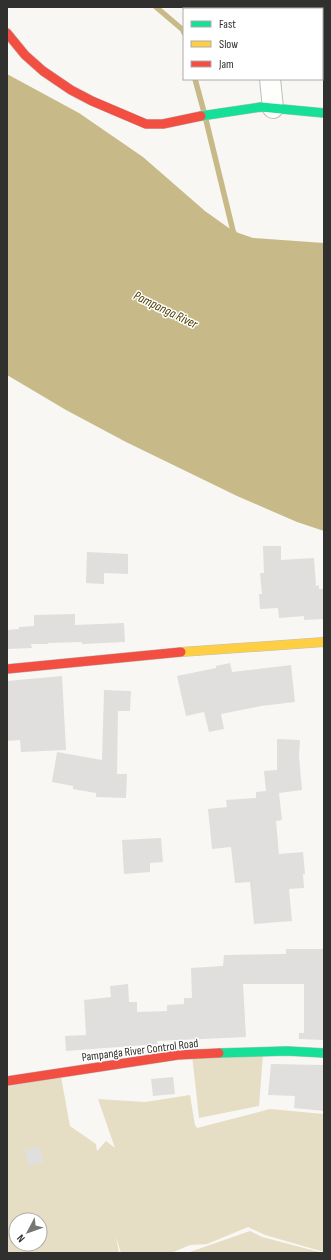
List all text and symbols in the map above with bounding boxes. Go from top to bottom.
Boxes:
legend [183,8,323,80]
text: Fast [219,17,236,32]
text: Slow [219,37,238,52]
text: Jam [218,57,234,72]
water label: Pampanga River [131,288,201,333]
street label: Pampanga River Control Road [81,1036,199,1065]
north arrow [8,1212,48,1252]
text: N [14,1232,28,1245]

